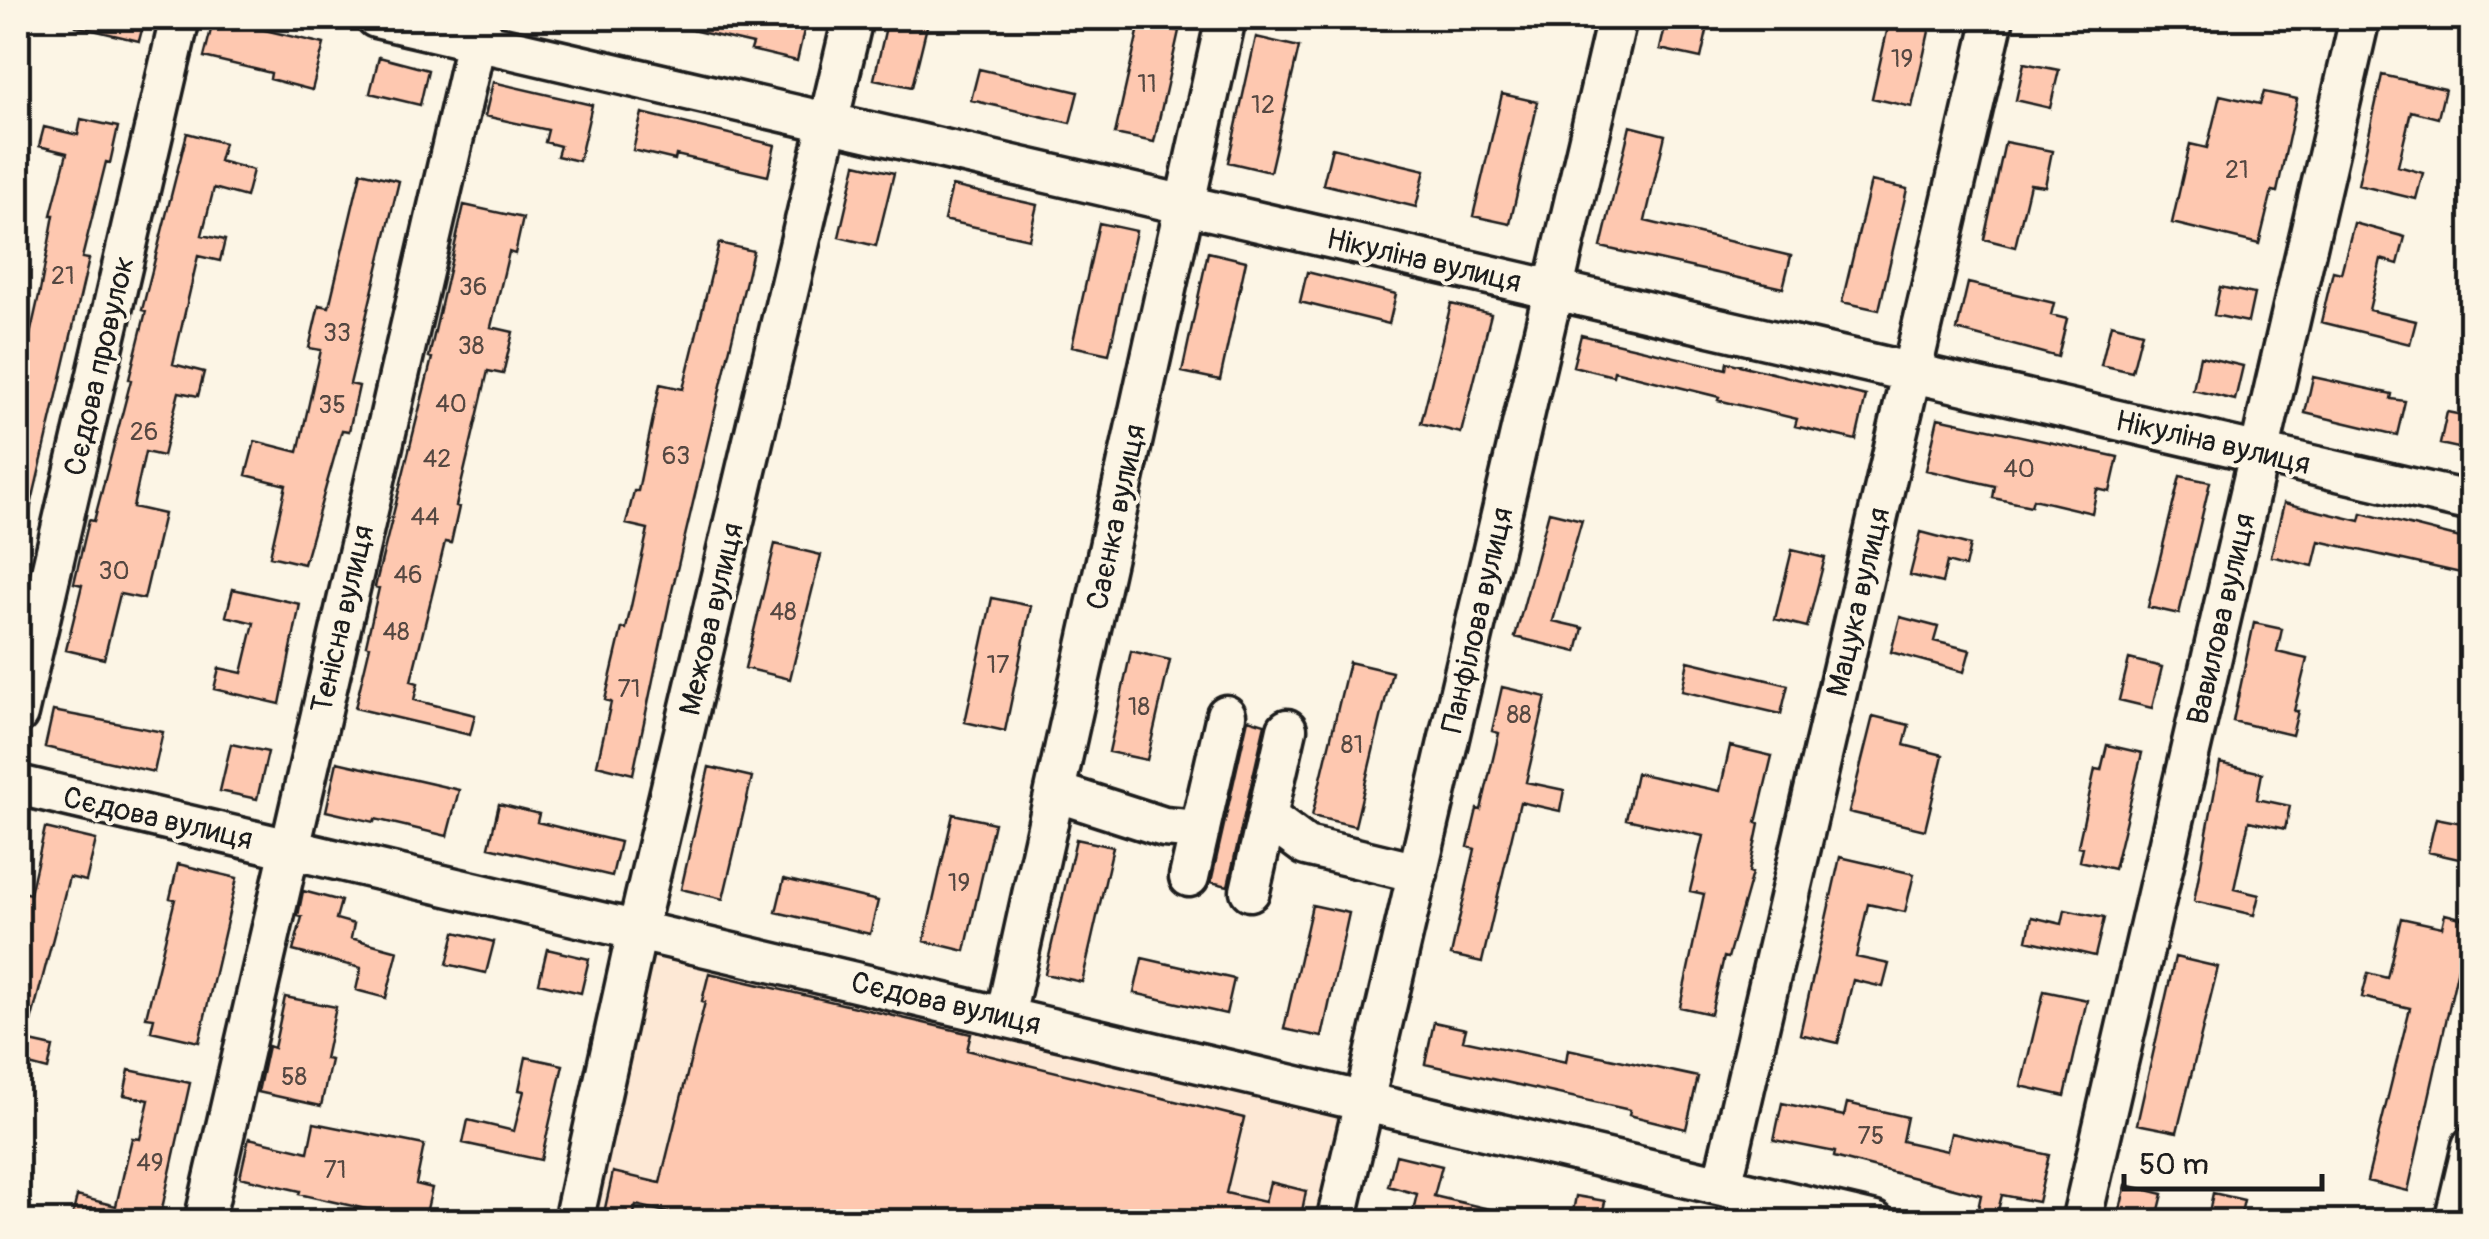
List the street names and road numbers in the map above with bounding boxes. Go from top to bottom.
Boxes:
street label: Нікуліна вулиця [1323,220,1525,301]
street label: Сєдова провулок [56,253,143,480]
street label: Нікуліна вулиця [2112,402,2314,483]
street label: Саєнка вулиця [1079,421,1154,613]
street label: Панфілова вулиця [1434,504,1521,736]
street label: Мацука вулиця [1819,504,1898,700]
street label: Вавилова вулиця [2179,510,2264,728]
street label: Межова вулиця [671,519,752,719]
street label: Тенісна вулиця [303,521,382,717]
street label: Сєдова вулиця [59,779,256,858]
street label: Сєдова вулиця [847,964,1044,1043]

